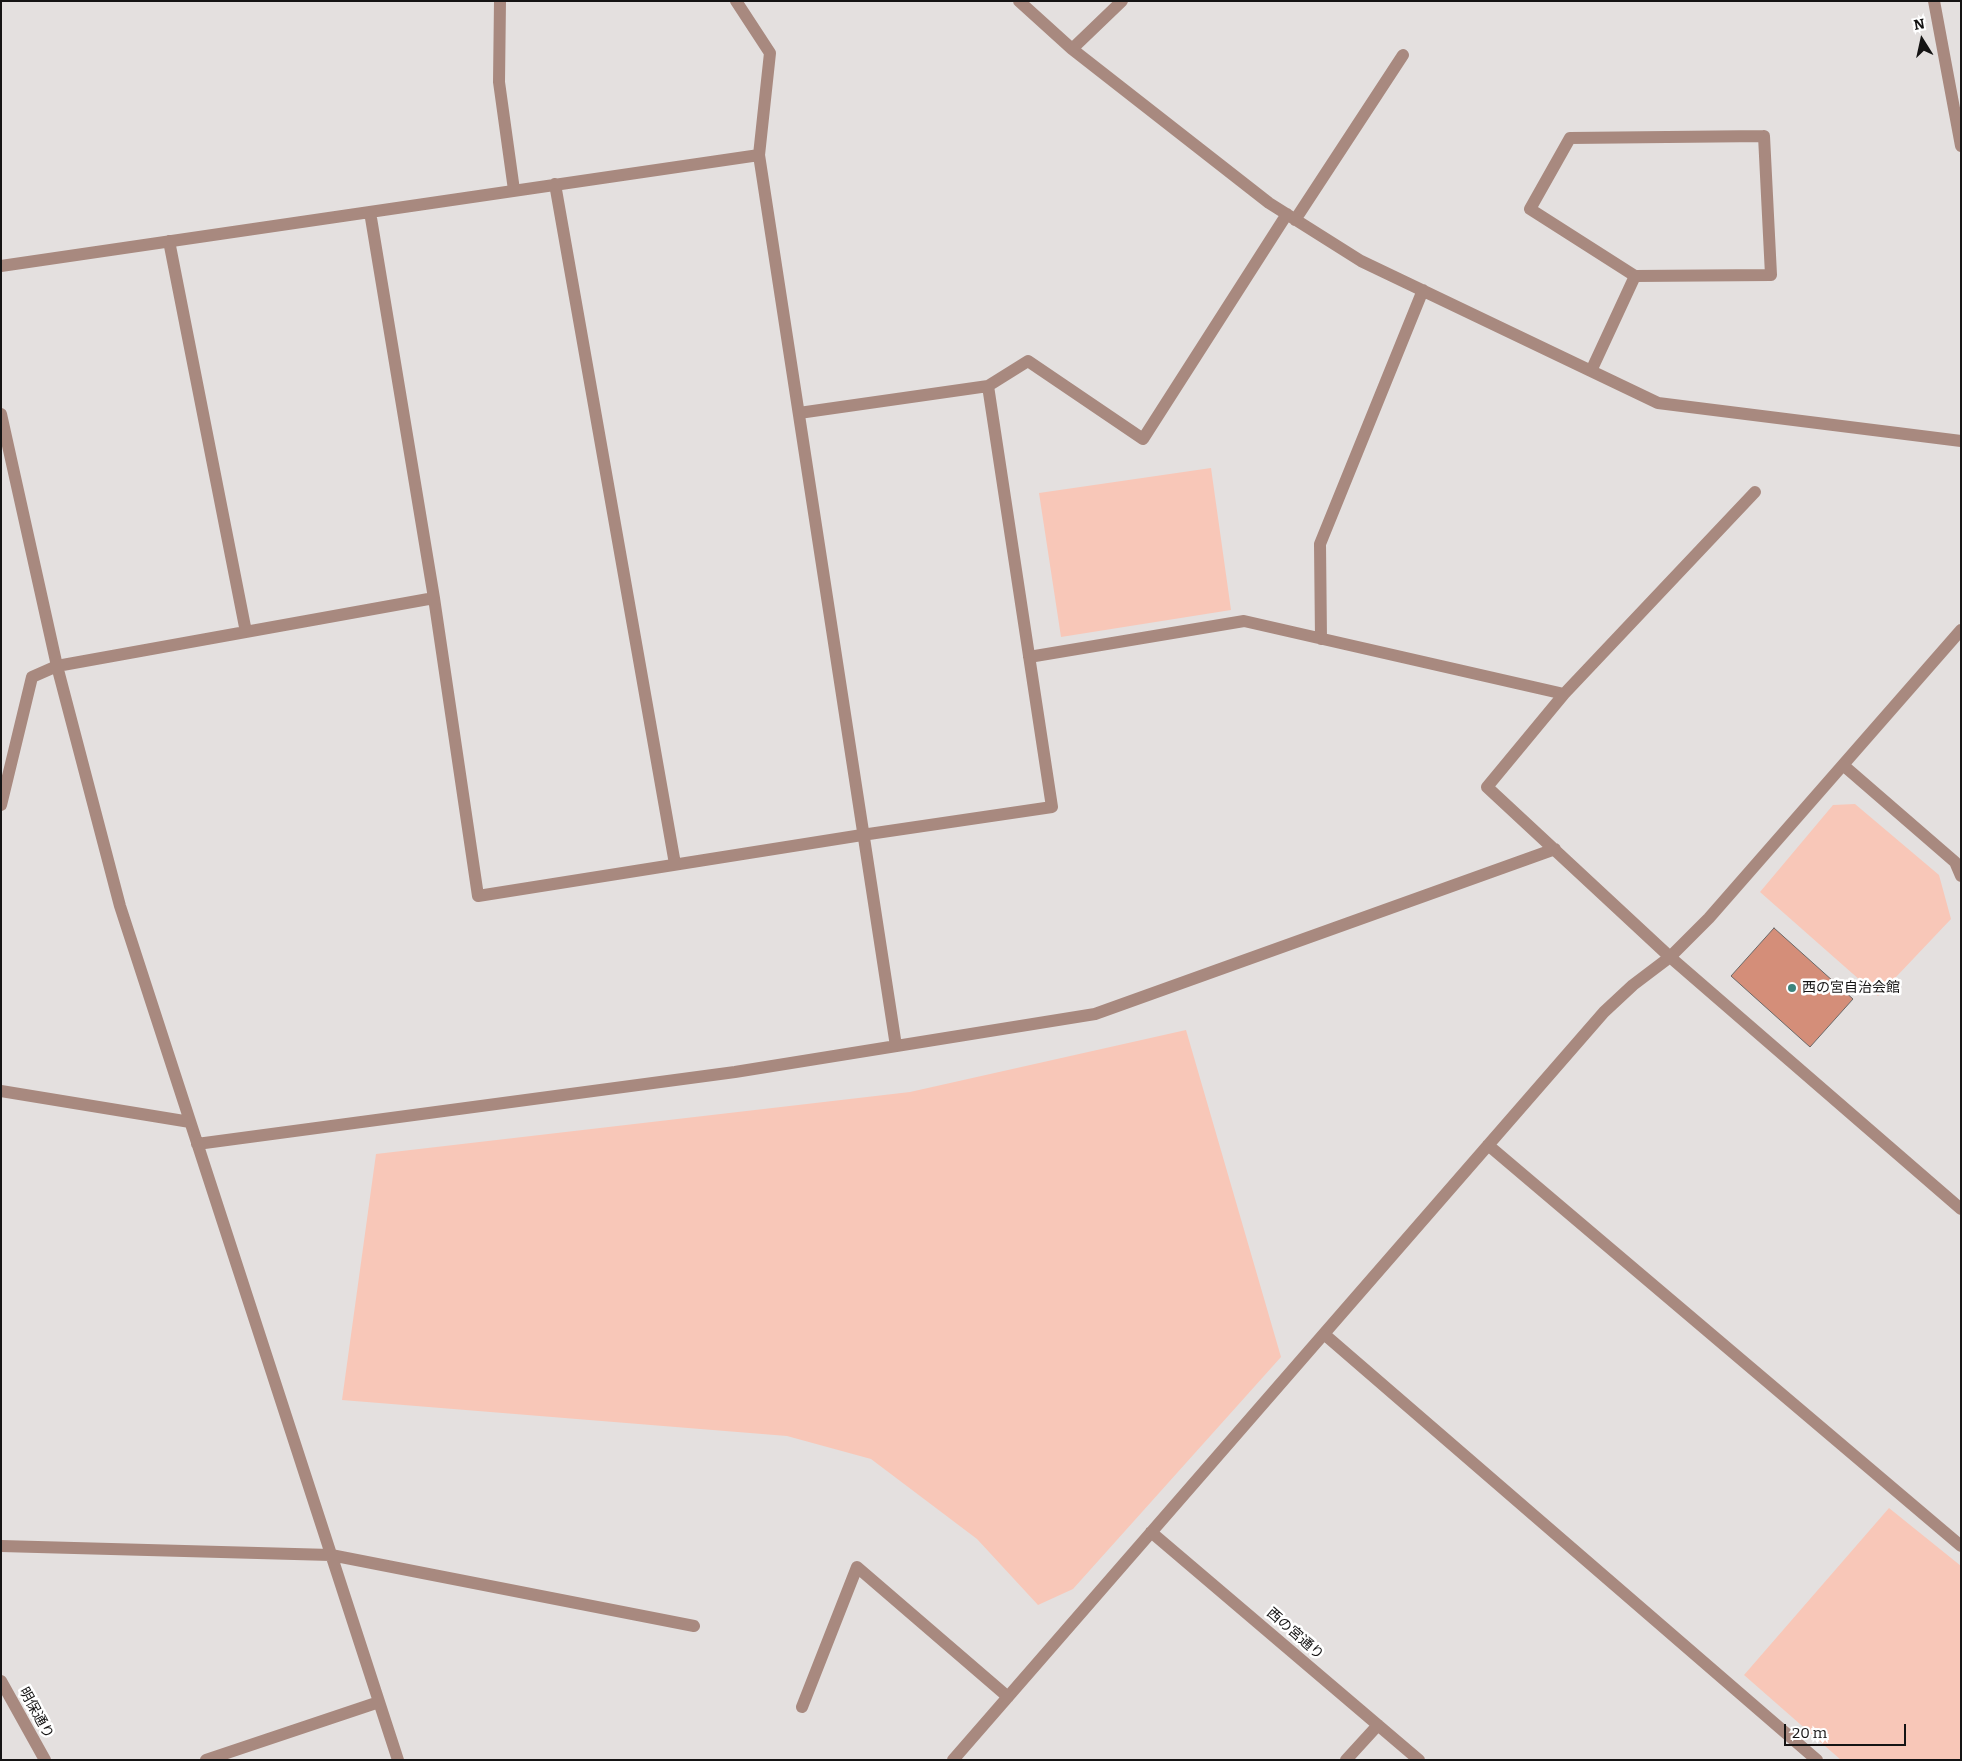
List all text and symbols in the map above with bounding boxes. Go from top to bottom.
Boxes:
north arrow [1897,15,1947,65]
text: N [1913,15,1926,34]
place label: 西の宮自治会館 [1802,980,1900,996]
marker: 西の宮自治会館 [1786,982,1798,994]
street label: 西の宮通り [1263,1605,1327,1663]
street label: 明保通り [15,1684,57,1742]
scale bar [1787,1714,1910,1746]
text: 20 m [1792,1724,1827,1742]

